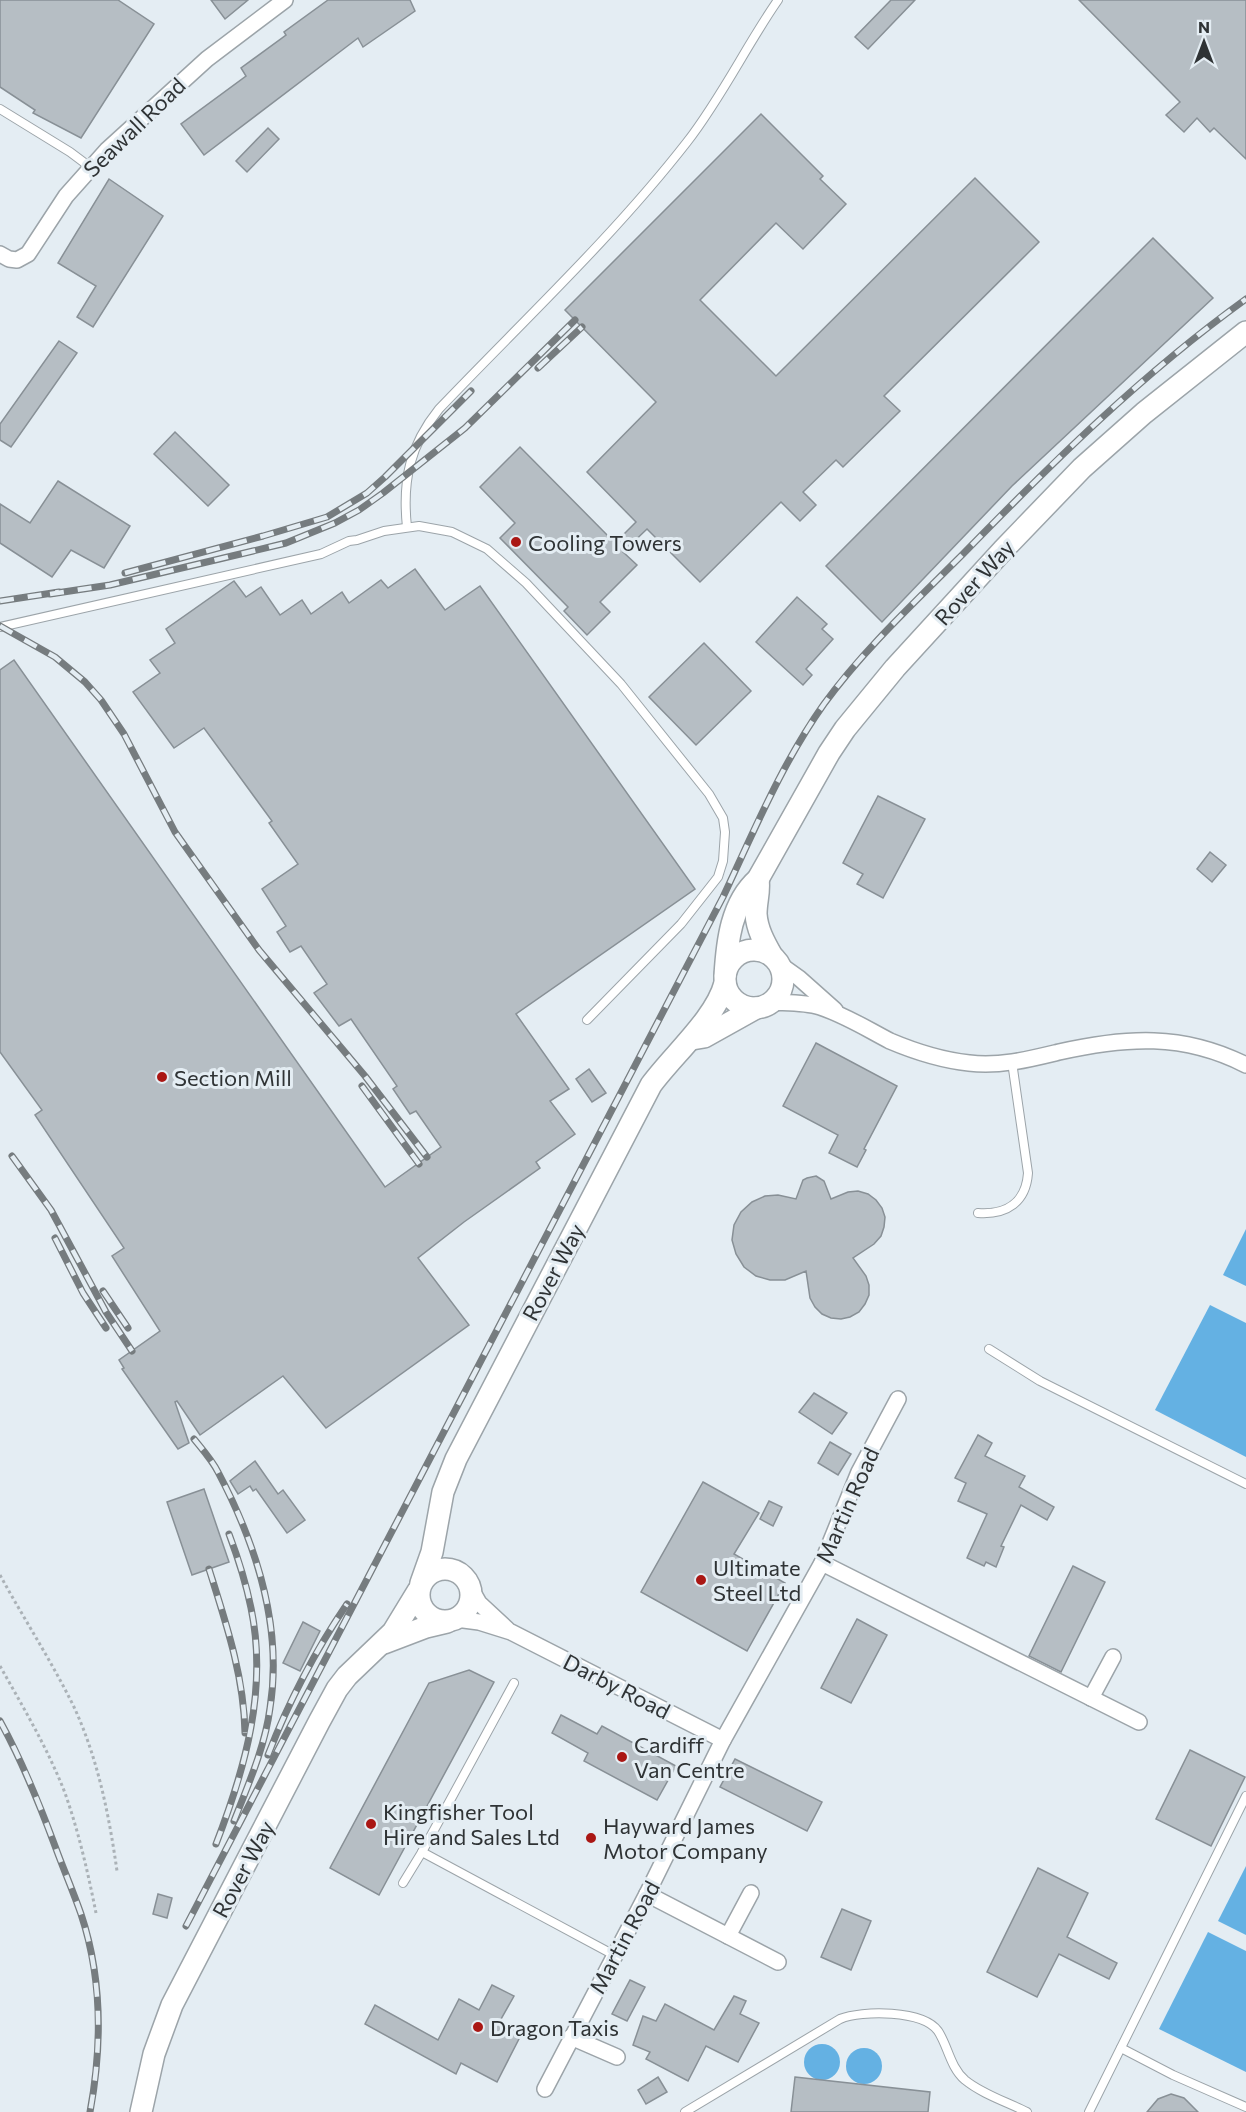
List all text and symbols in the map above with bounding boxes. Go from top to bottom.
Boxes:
north arrow [1174,12,1234,72]
text: N [1198,17,1210,36]
street label: Seawall Road [77,72,191,182]
place label: Cooling Towers [528,529,682,556]
street label: Rover Way [928,534,1020,630]
marker: Cooling Towers [509,535,523,549]
place label: Section Mill [174,1064,292,1091]
marker: Section Mill [155,1070,169,1084]
street label: Rover Way [516,1219,590,1325]
street label: Martin Road [809,1443,885,1567]
place label: Ultimate Steel Ltd [713,1554,801,1606]
marker: Ultimate Steel Ltd [694,1573,708,1587]
street label: Darby Road [559,1648,675,1724]
place label: Cardiff Van Centre [634,1731,745,1783]
marker: Cardiff Van Centre [615,1750,629,1764]
place label: Kingfisher Tool Hire and Sales Ltd [383,1798,560,1850]
place label: Hayward James Motor Company [603,1812,768,1864]
street label: Rover Way [206,1816,280,1922]
marker: Kingfisher Tool Hire and Sales Ltd [364,1817,378,1831]
marker: Hayward James Motor Company [584,1831,598,1845]
street label: Martin Road [583,1876,665,1998]
place label: Dragon Taxis [490,2014,619,2041]
marker: Dragon Taxis [471,2020,485,2034]

